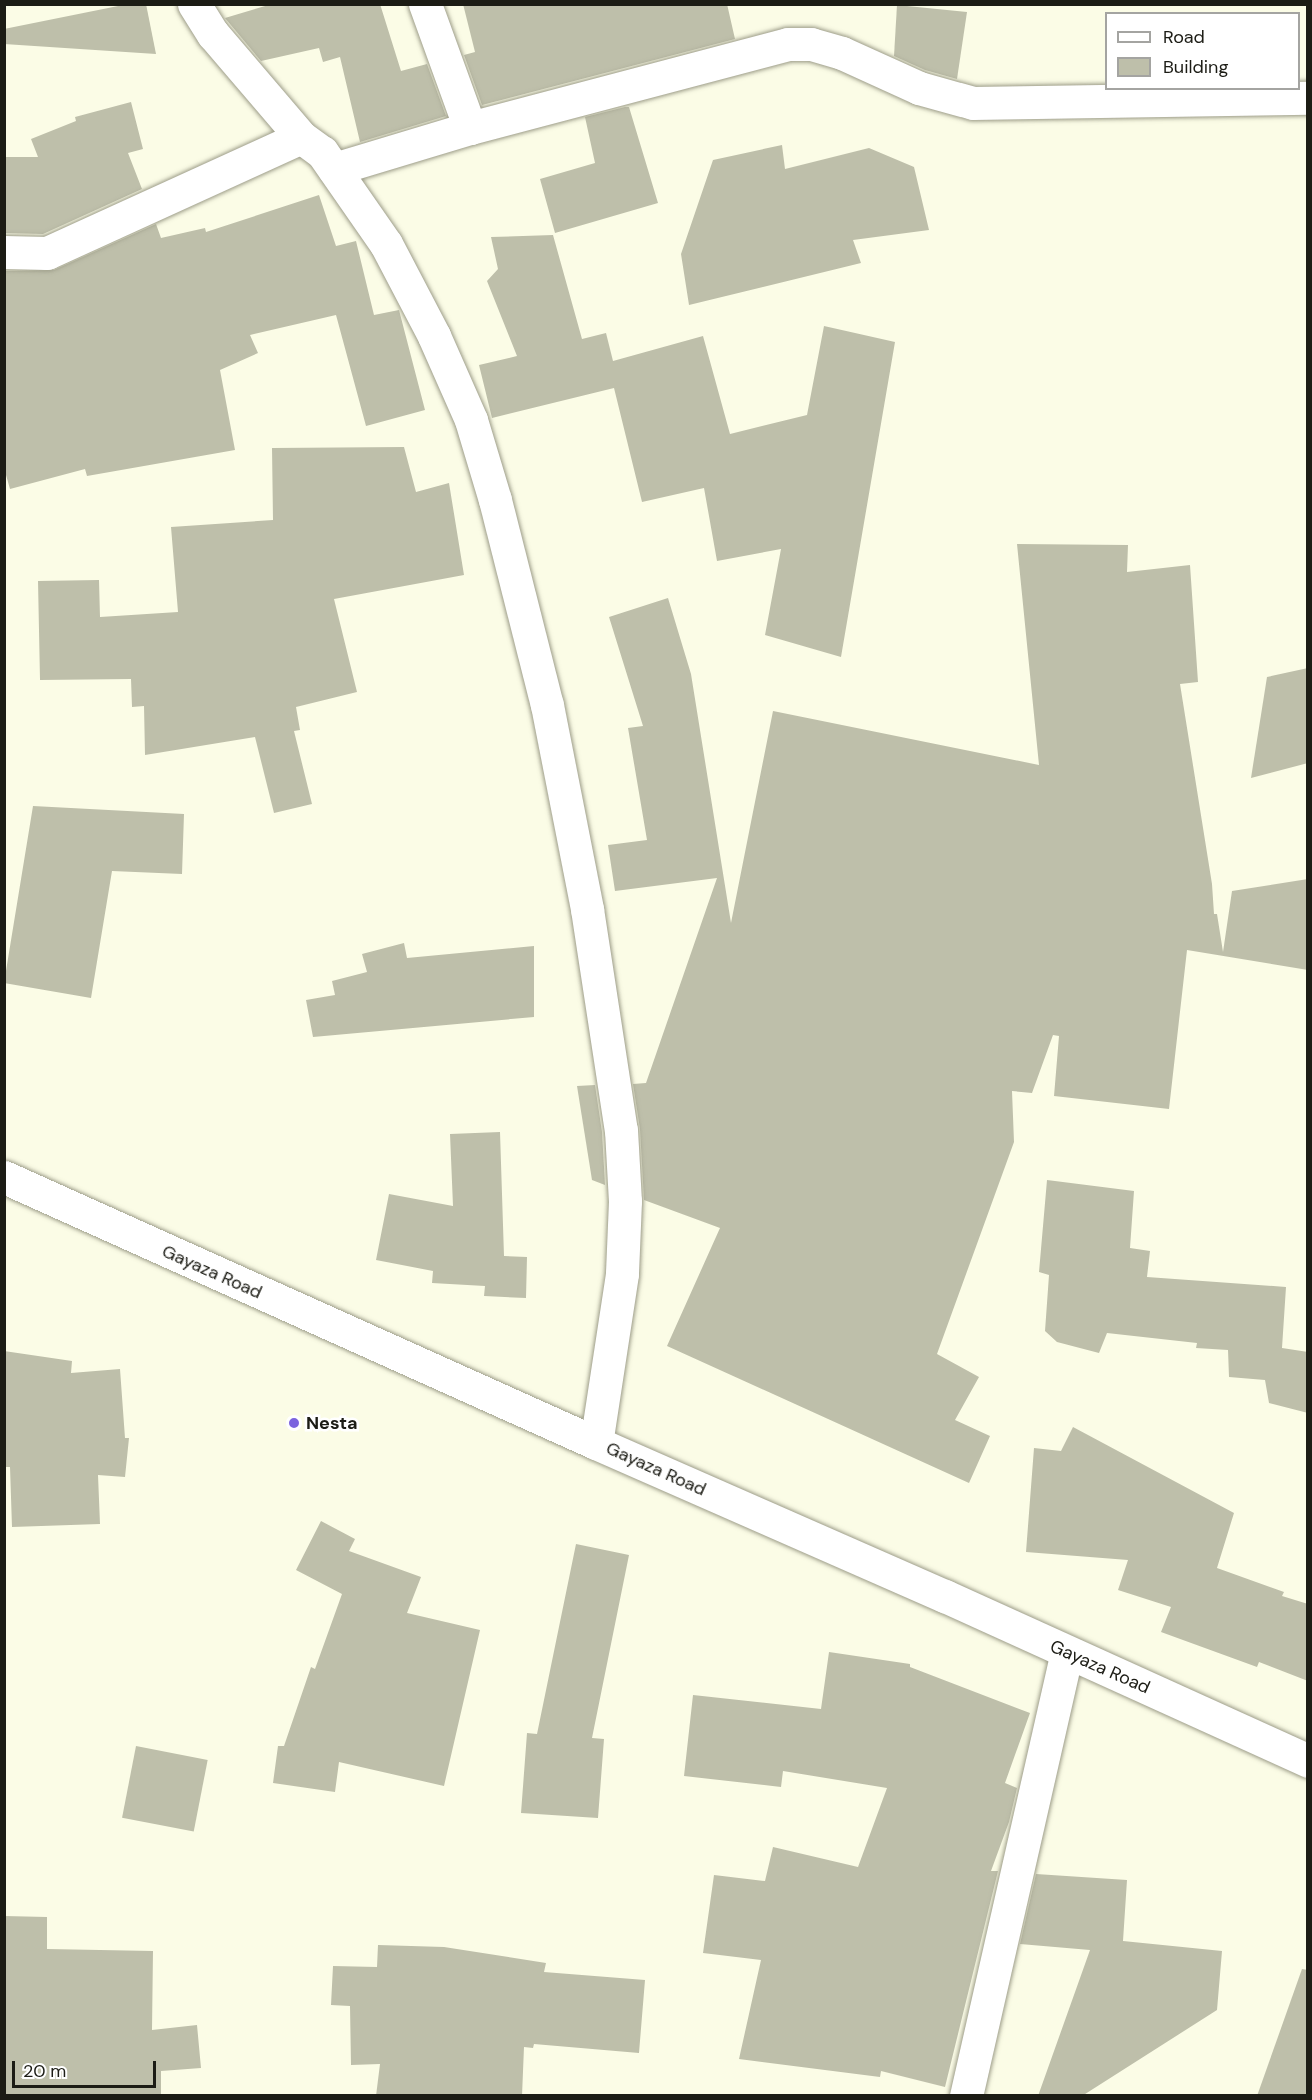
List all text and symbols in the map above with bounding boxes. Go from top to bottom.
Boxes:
legend [1105,12,1300,90]
text: Road [1163,25,1205,49]
text: Building [1163,55,1228,79]
street label: Gayaza Road [159,1240,265,1304]
place label: Nesta [306,1412,358,1434]
marker: Nesta [287,1416,301,1430]
street label: Gayaza Road [603,1437,709,1501]
street label: Gayaza Road [1047,1635,1153,1699]
scale bar [15,2049,159,2087]
text: 20 m [23,2059,66,2083]

